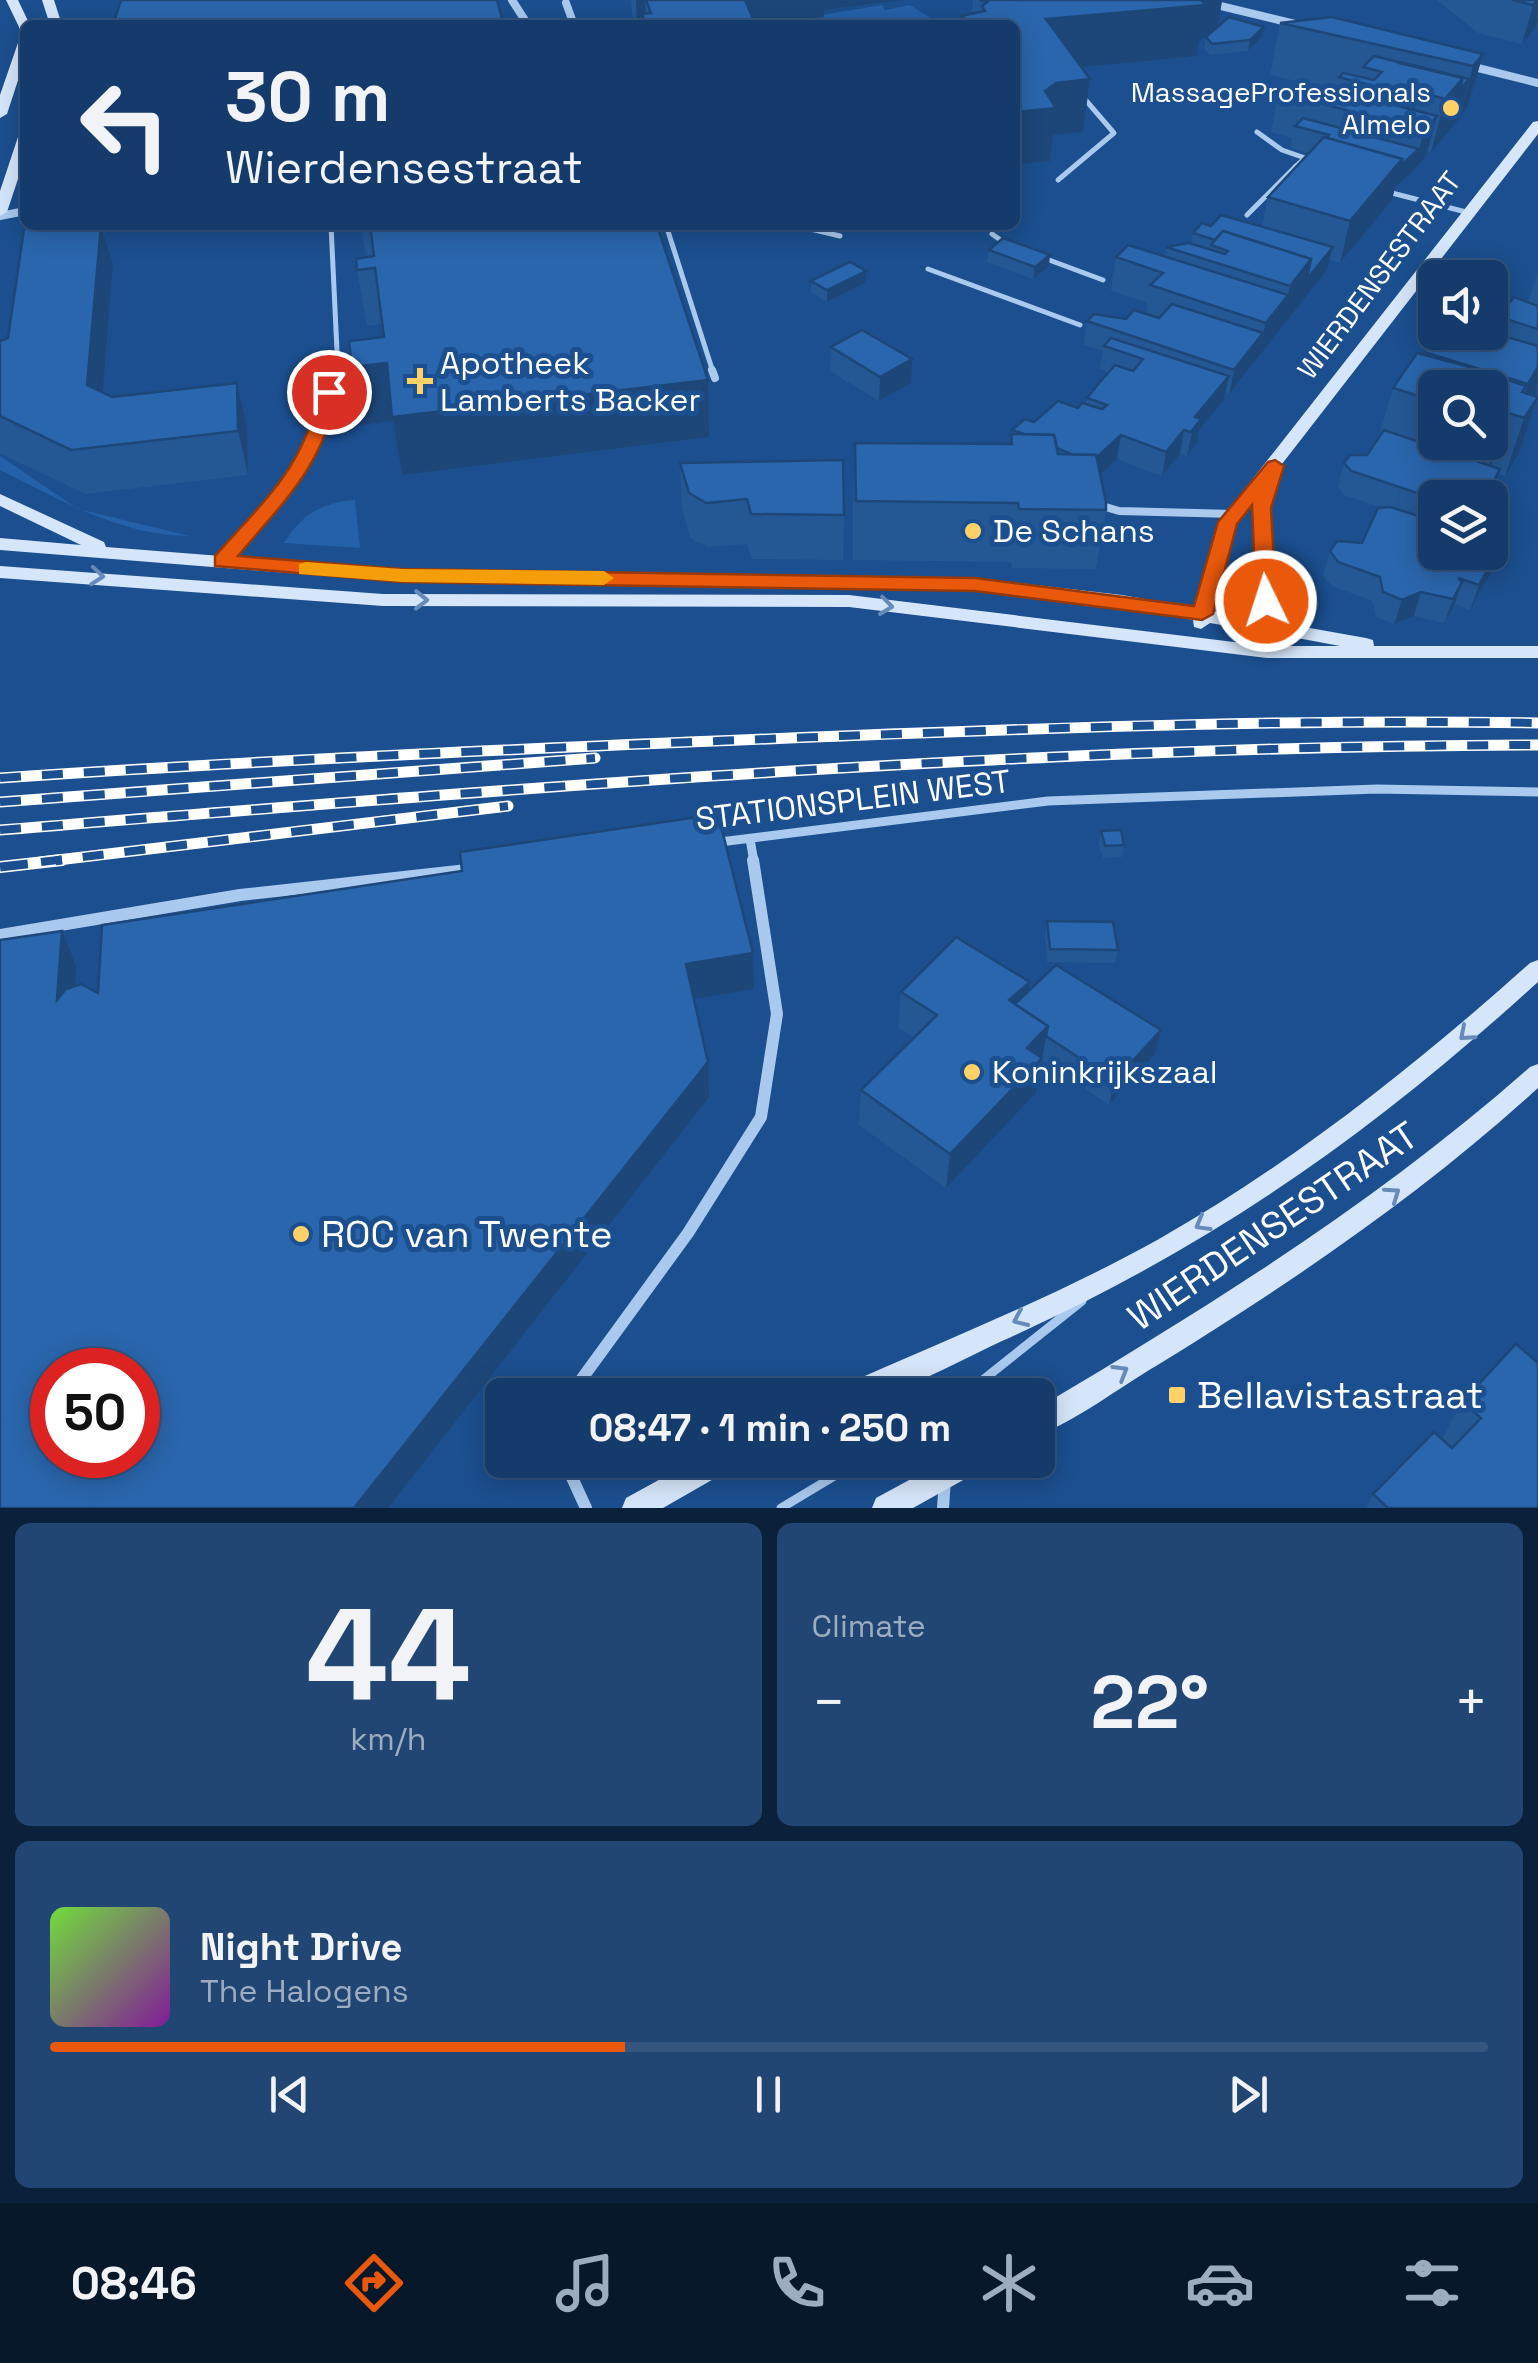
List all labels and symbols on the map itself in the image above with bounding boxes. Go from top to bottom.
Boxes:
place label: MassageProfessionals Almelo [1131,74,1431,142]
marker: MassageProfessionals Almelo [1440,97,1462,119]
street label: WIERDENSESTRAAT [1289,164,1469,386]
place label: Apotheek Lamberts Backer [440,343,700,420]
pin [287,350,372,435]
marker: Apotheek Lamberts Backer [409,370,431,392]
place label: De Schans [993,511,1155,551]
marker: De Schans [962,520,984,542]
position arrow [1214,549,1318,653]
one-way arrow [90,565,106,587]
one-way arrow [414,590,430,611]
one-way arrow [878,595,894,616]
street label: STATIONSPLEIN WEST [693,761,1013,839]
one-way arrow [1459,1023,1478,1041]
place label: Koninkrijkszaal [992,1052,1218,1092]
marker: Koninkrijkszaal [961,1061,983,1083]
street label: WIERDENSESTRAAT [1119,1111,1427,1341]
one-way arrow [1382,1188,1401,1206]
place label: ROC van Twente [321,1210,612,1258]
one-way arrow [1195,1212,1213,1231]
marker: ROC van Twente [290,1223,312,1245]
one-way arrow [1012,1306,1030,1326]
speed limit sign: 50 [30,1348,160,1478]
one-way arrow [1110,1365,1128,1384]
place label: Bellavistastraat [1197,1371,1483,1419]
marker: Bellavistastraat [1166,1384,1188,1406]

